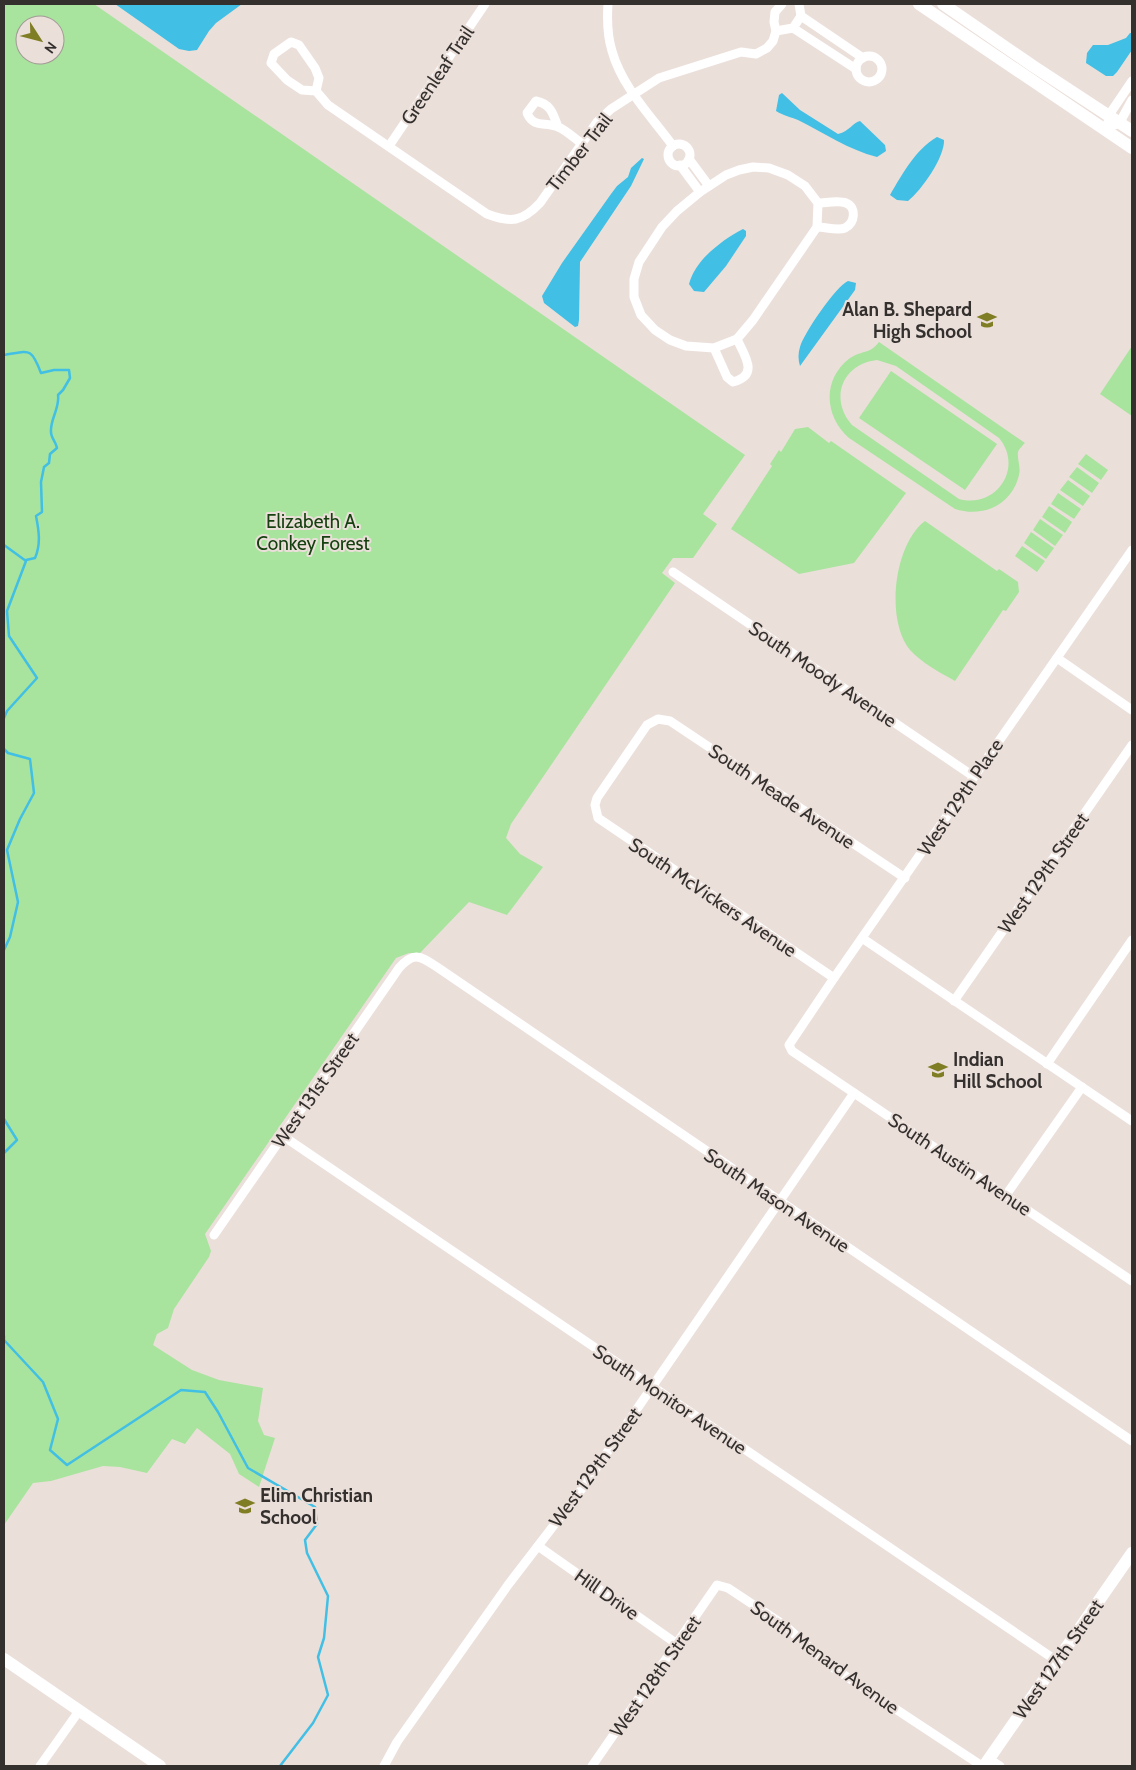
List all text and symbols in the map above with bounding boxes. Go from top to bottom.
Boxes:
north arrow [15,15,65,65]
street label: Greenleaf Trail [396,21,479,129]
text: N [40,38,61,57]
street label: Timber Trail [542,108,617,196]
place label: Alan B. Shepard High School [842,298,972,343]
school or university icon: Alan B. Shepard High School [976,309,998,331]
park label: Elizabeth A. Conkey Forest [256,510,370,555]
street label: South Moody Avenue [744,616,901,733]
street label: West 129th Place [913,734,1008,860]
street label: South Meade Avenue [704,739,859,854]
street label: West 129th Street [993,808,1094,938]
street label: South McVickers Avenue [625,833,801,962]
street label: West 131st Street [267,1028,364,1152]
place label: Indian Hill School [953,1048,1042,1093]
school or university icon: Indian Hill School [927,1059,949,1081]
street label: South Austin Avenue [884,1108,1036,1221]
street label: South Mason Avenue [700,1143,854,1258]
street label: South Monitor Avenue [589,1340,751,1459]
street label: West 129th Street [544,1403,647,1532]
place label: Elim Christian School [260,1484,373,1529]
school or university icon: Elim Christian School [234,1495,256,1517]
street label: Hill Drive [570,1564,643,1625]
street label: West 127th Street [1009,1594,1109,1724]
street label: South Menard Avenue [746,1596,904,1719]
street label: West 128th Street [605,1611,706,1741]

